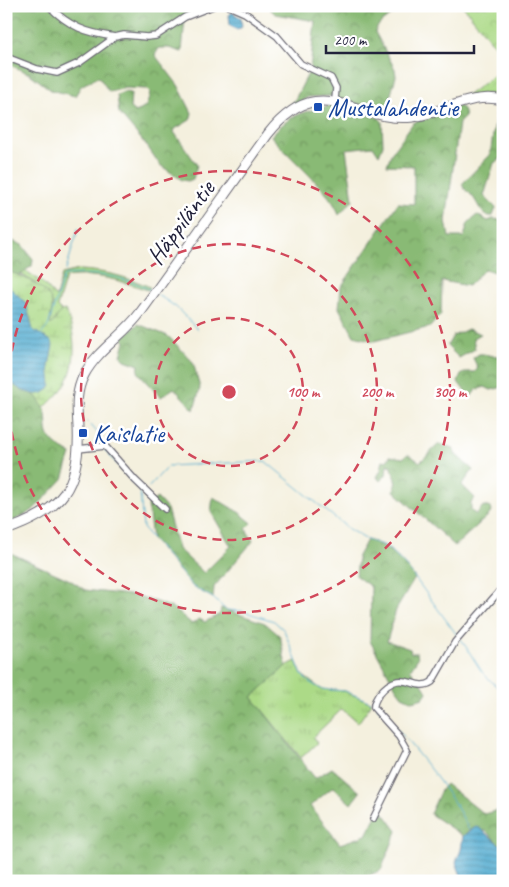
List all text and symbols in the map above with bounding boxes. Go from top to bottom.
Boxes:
scale bar [326,22,474,54]
text: 200 m [334,31,368,50]
place label: Mustalahdentie [328,92,460,124]
marker: Mustalahdentie [312,101,324,113]
street label: Häppiläntie [140,173,223,271]
centre of rings [220,383,238,401]
text: 100 m [287,383,321,402]
text: 200 m [361,383,395,402]
text: 300 m [434,383,468,402]
place label: Kaislatie [93,418,166,450]
marker: Kaislatie [77,427,89,439]

